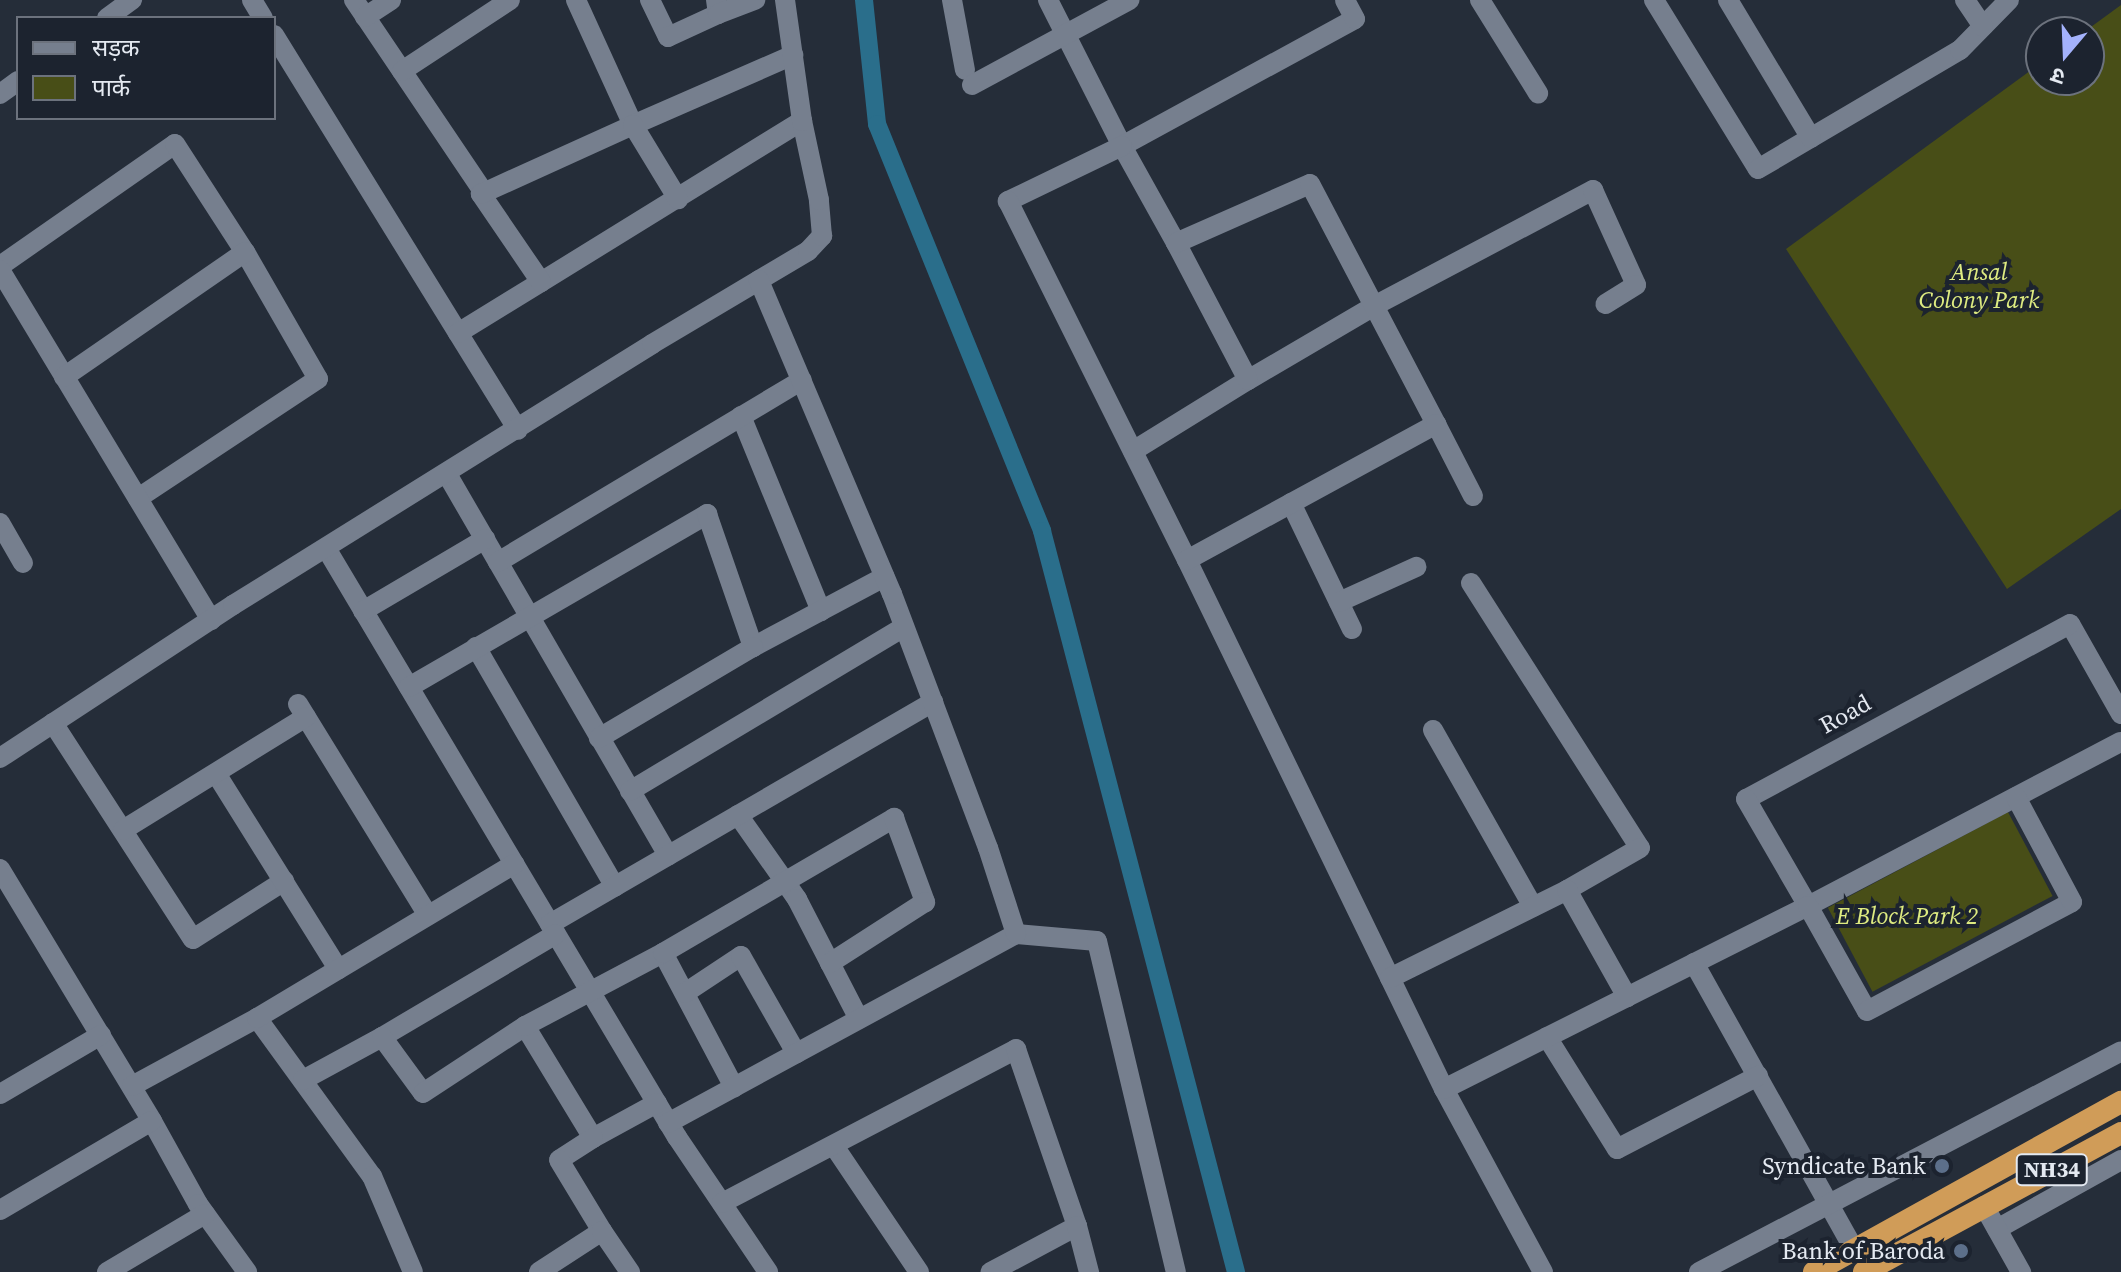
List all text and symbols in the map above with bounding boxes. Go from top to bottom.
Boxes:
legend [16,16,276,120]
north arrow [2025,16,2105,96]
text: सड़क [92,31,140,64]
text: उ [2047,61,2069,93]
text: पार्क [92,71,130,104]
park label: Ansal Colony Park [1919,258,2039,314]
street label: Road [1814,688,1876,740]
park label: E Block Park 2 [1836,902,1978,930]
place label: Syndicate Bank [1762,1152,1926,1180]
road number: NH34 [2014,1152,2090,1188]
marker: Syndicate Bank [1933,1157,1951,1175]
place label: Bank of Baroda [1781,1237,1945,1265]
marker: Bank of Baroda [1952,1242,1970,1260]

